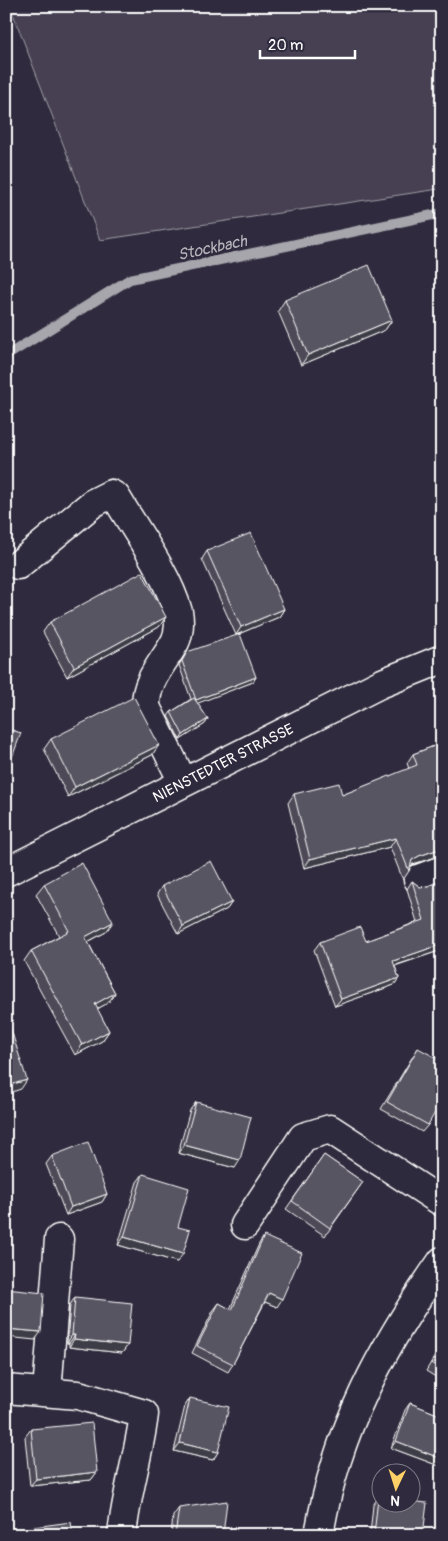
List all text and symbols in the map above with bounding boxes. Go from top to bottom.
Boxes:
scale bar [260,28,356,60]
text: 20 m [268,36,303,55]
water label: Stockbach [176,231,250,265]
street label: NIENSTEDTER STRASSE [150,720,297,807]
north arrow [370,1464,420,1514]
text: N [390,1492,400,1509]

